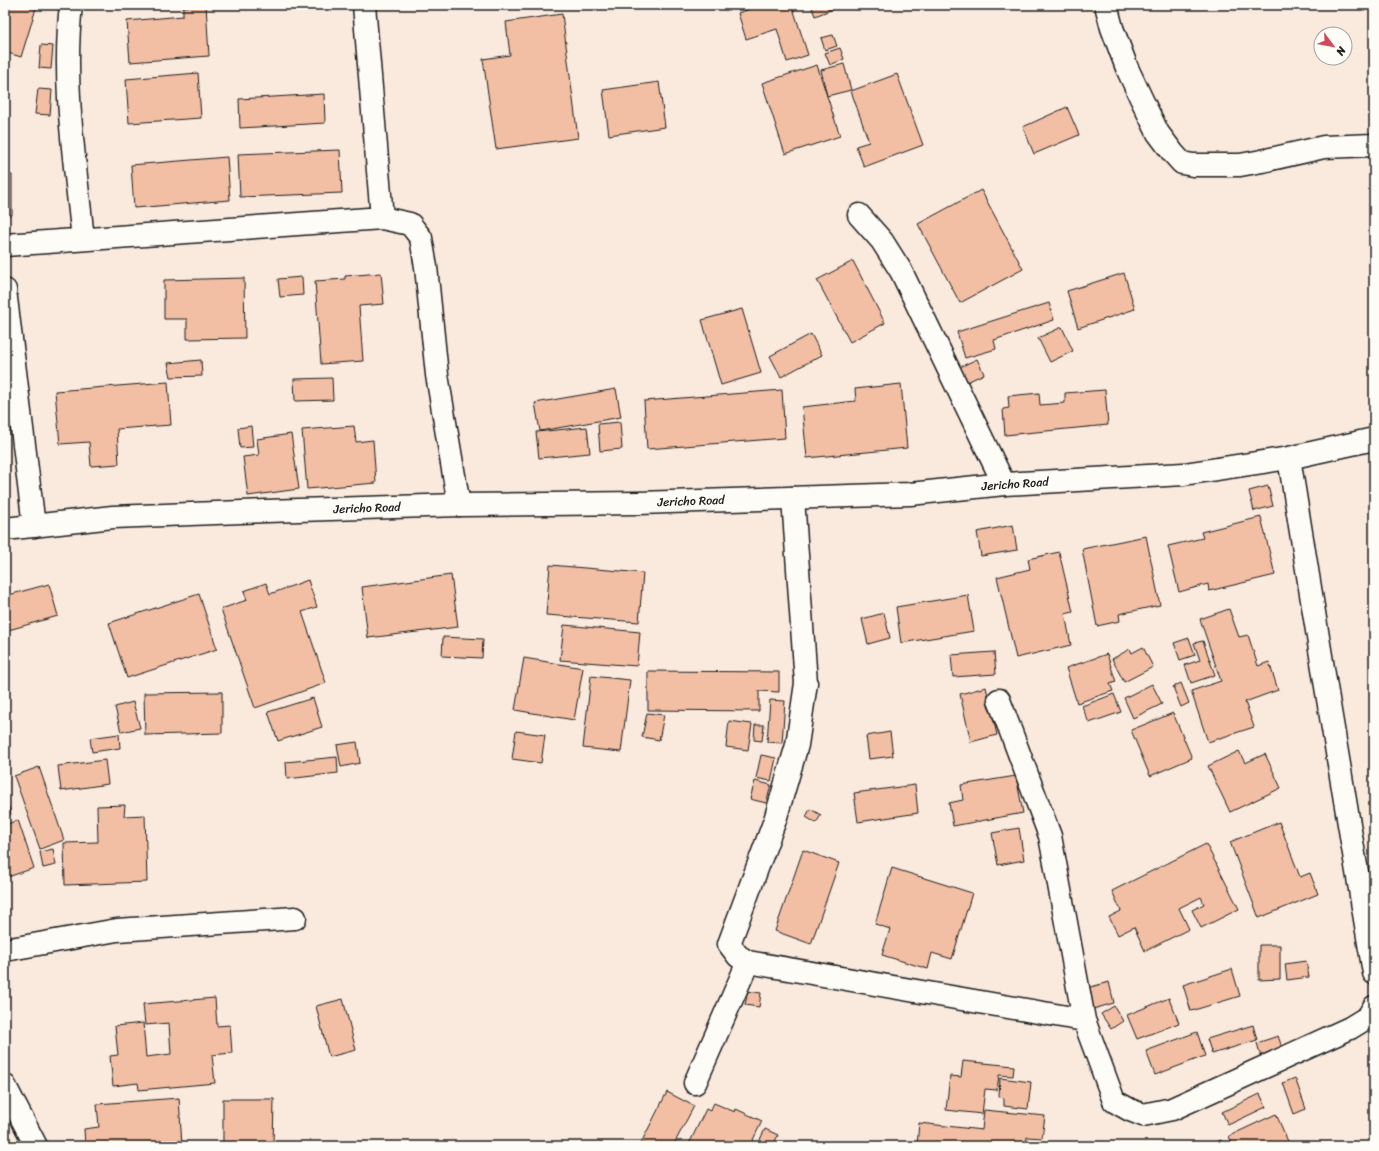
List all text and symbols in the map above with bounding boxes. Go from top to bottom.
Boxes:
north arrow [1313,26,1353,66]
text: N [1331,42,1352,60]
street label: Jericho Road [980,471,1051,497]
street label: Jericho Road [656,489,727,513]
street label: Jericho Road [332,496,403,520]

